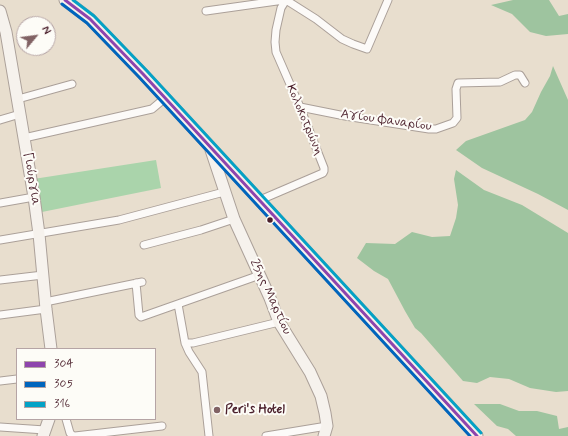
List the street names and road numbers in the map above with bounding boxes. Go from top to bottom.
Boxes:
street label: Κολοκοτρώνη [282,82,326,158]
street label: Αγίου Φαναρίου [339,107,433,135]
street label: Γιούργια [19,151,43,207]
street label: 25ης Μαρτίου [246,257,294,337]

